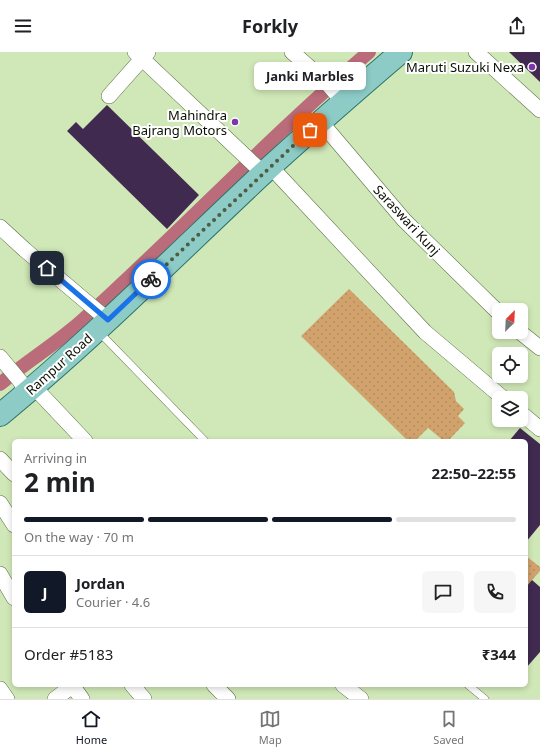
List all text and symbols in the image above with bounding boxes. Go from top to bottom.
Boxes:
text: Forkly [242,14,298,38]
icon: menu [12,15,34,37]
icon: share [506,15,528,37]
place label: Maruti Suzuki Nexa [406,58,524,76]
callout: Janki Marbles [254,62,366,90]
marker: Maruti Suzuki Nexa [527,62,537,72]
text: Janki Marbles [266,67,354,85]
place label: Mahindra Bajrang Motors [132,106,227,139]
pin [293,113,327,147]
marker: Mahindra Bajrang Motors [230,117,240,127]
icon: bag [299,119,321,141]
street label: Saraswari Kunj [370,181,444,259]
pin [30,251,64,285]
icon: home [36,257,58,279]
courier [131,259,171,299]
icon: bike [140,268,162,290]
north arrow [492,303,528,339]
map controls [492,303,528,427]
street label: Rampur Road [22,329,96,399]
button: locate [492,347,528,383]
button: layers [492,391,528,427]
text: Arriving in [24,449,87,467]
text: 22:50–22:55 [431,463,516,483]
text: 2 min [24,464,96,500]
text: On the way · 70 m [24,528,134,546]
button: chat [422,571,464,613]
button: phone [474,571,516,613]
text: Jordan [76,573,125,593]
text: J [43,582,47,602]
text: Courier · 4.6 [76,593,150,611]
text: Order #5183 [24,644,113,664]
text: ₹344 [482,644,516,664]
tab: Home [76,708,107,747]
tab: Map [259,708,282,747]
tab: Saved [433,708,464,747]

